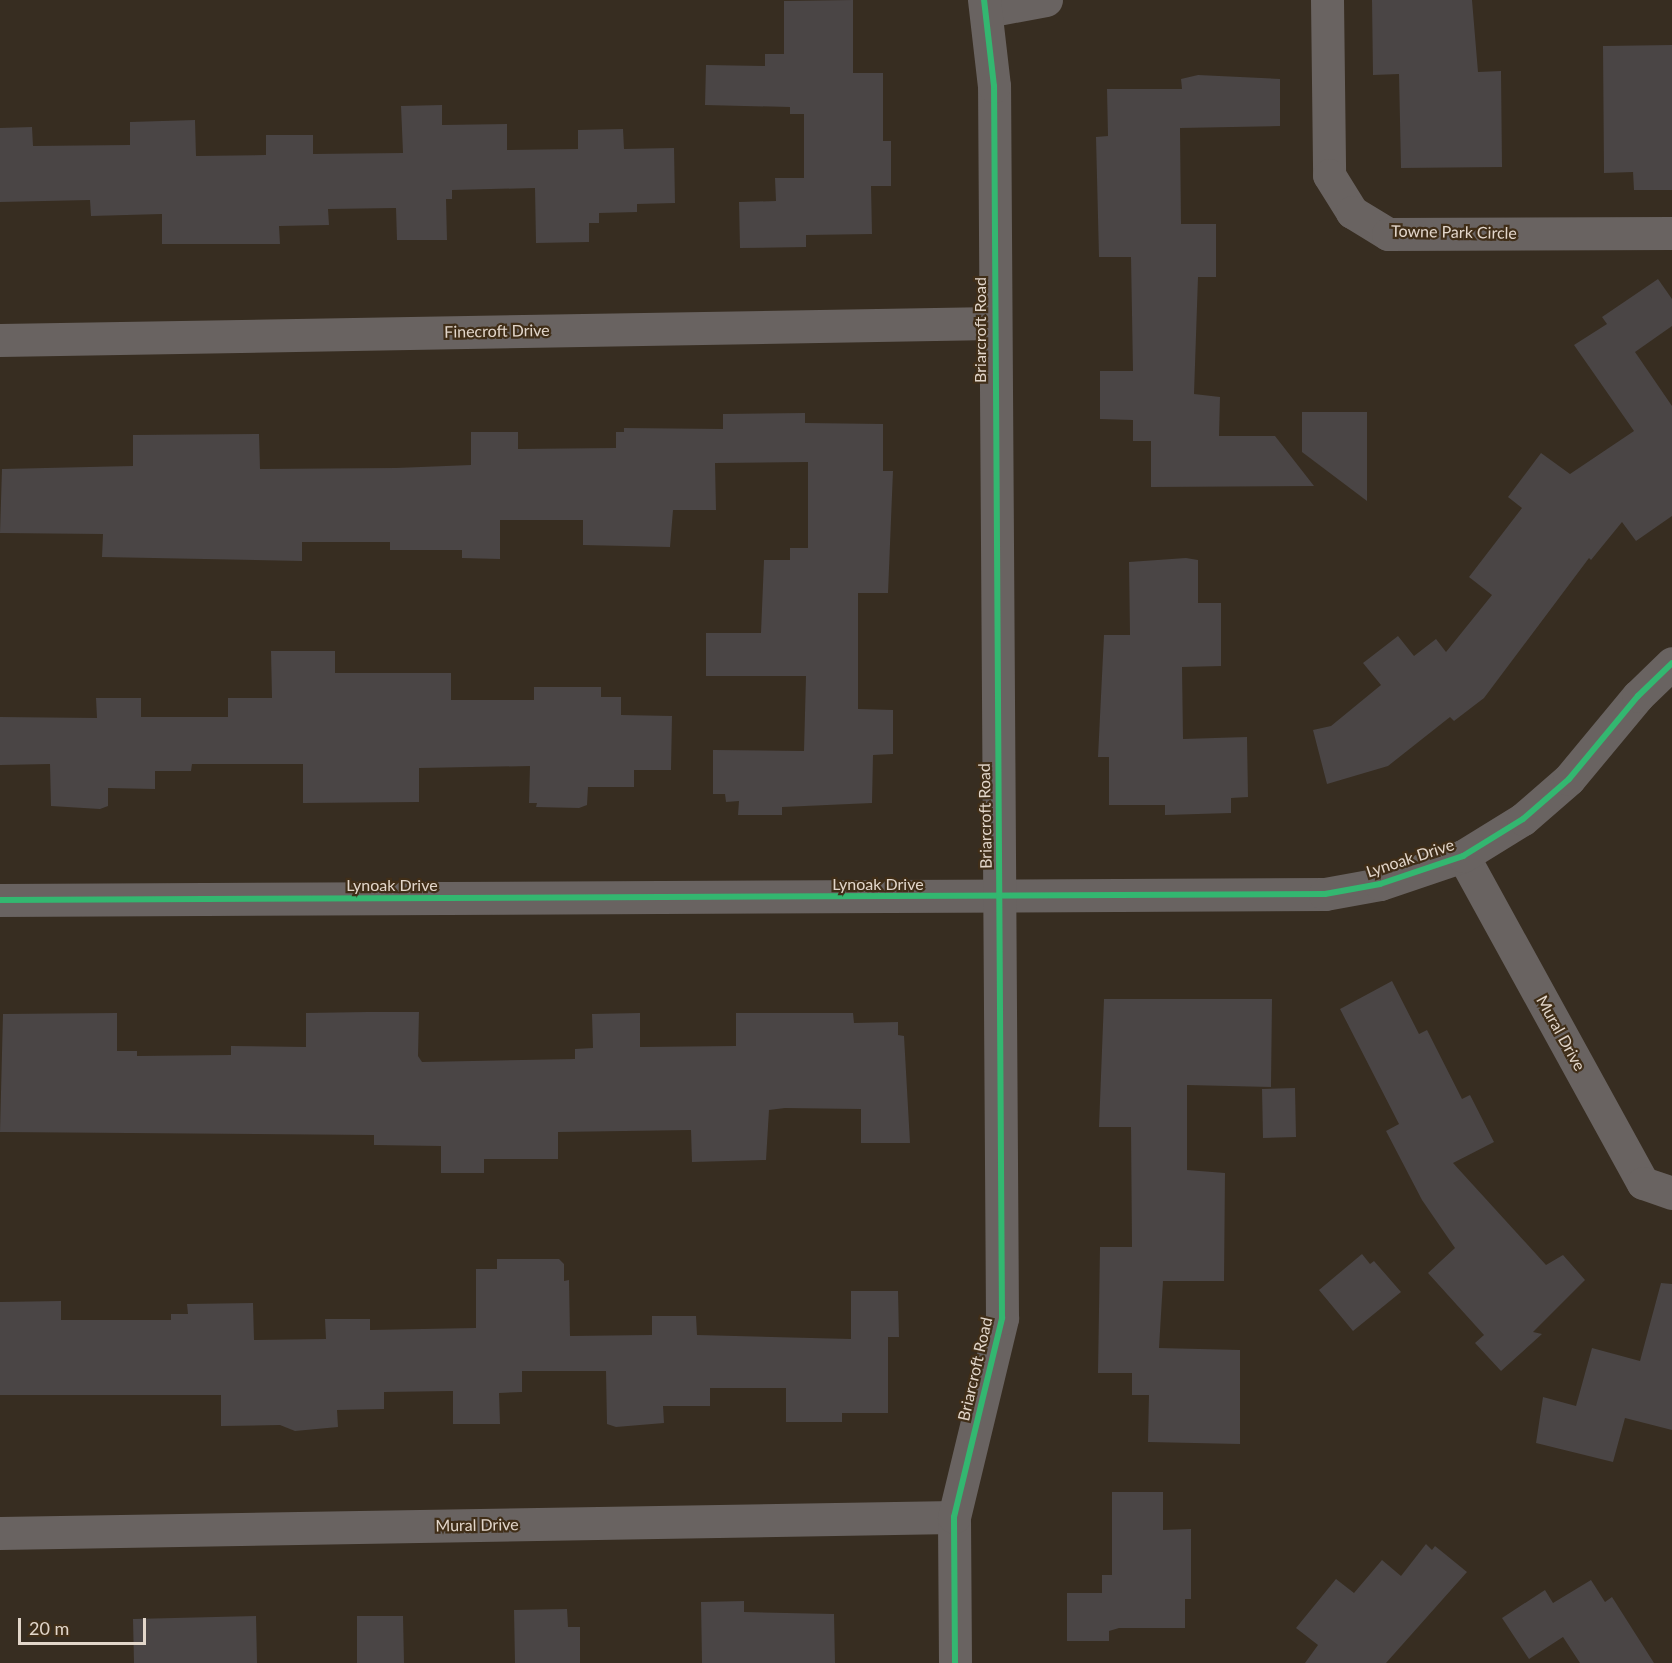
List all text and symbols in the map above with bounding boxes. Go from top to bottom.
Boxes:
street label: Towne Park Circle [1391,221,1517,243]
street label: Briarcroft Road [970,277,990,383]
street label: Finecroft Drive [444,320,550,342]
street label: Briarcroft Road [974,763,996,869]
street label: Lynoak Drive [1364,835,1456,881]
street label: Lynoak Drive [832,874,924,894]
street label: Lynoak Drive [346,875,438,895]
street label: Mural Drive [1532,992,1590,1074]
street label: Briarcroft Road [954,1315,996,1423]
street label: Mural Drive [435,1515,519,1535]
scale bar [21,1606,148,1644]
text: 20 m [29,1617,69,1639]

